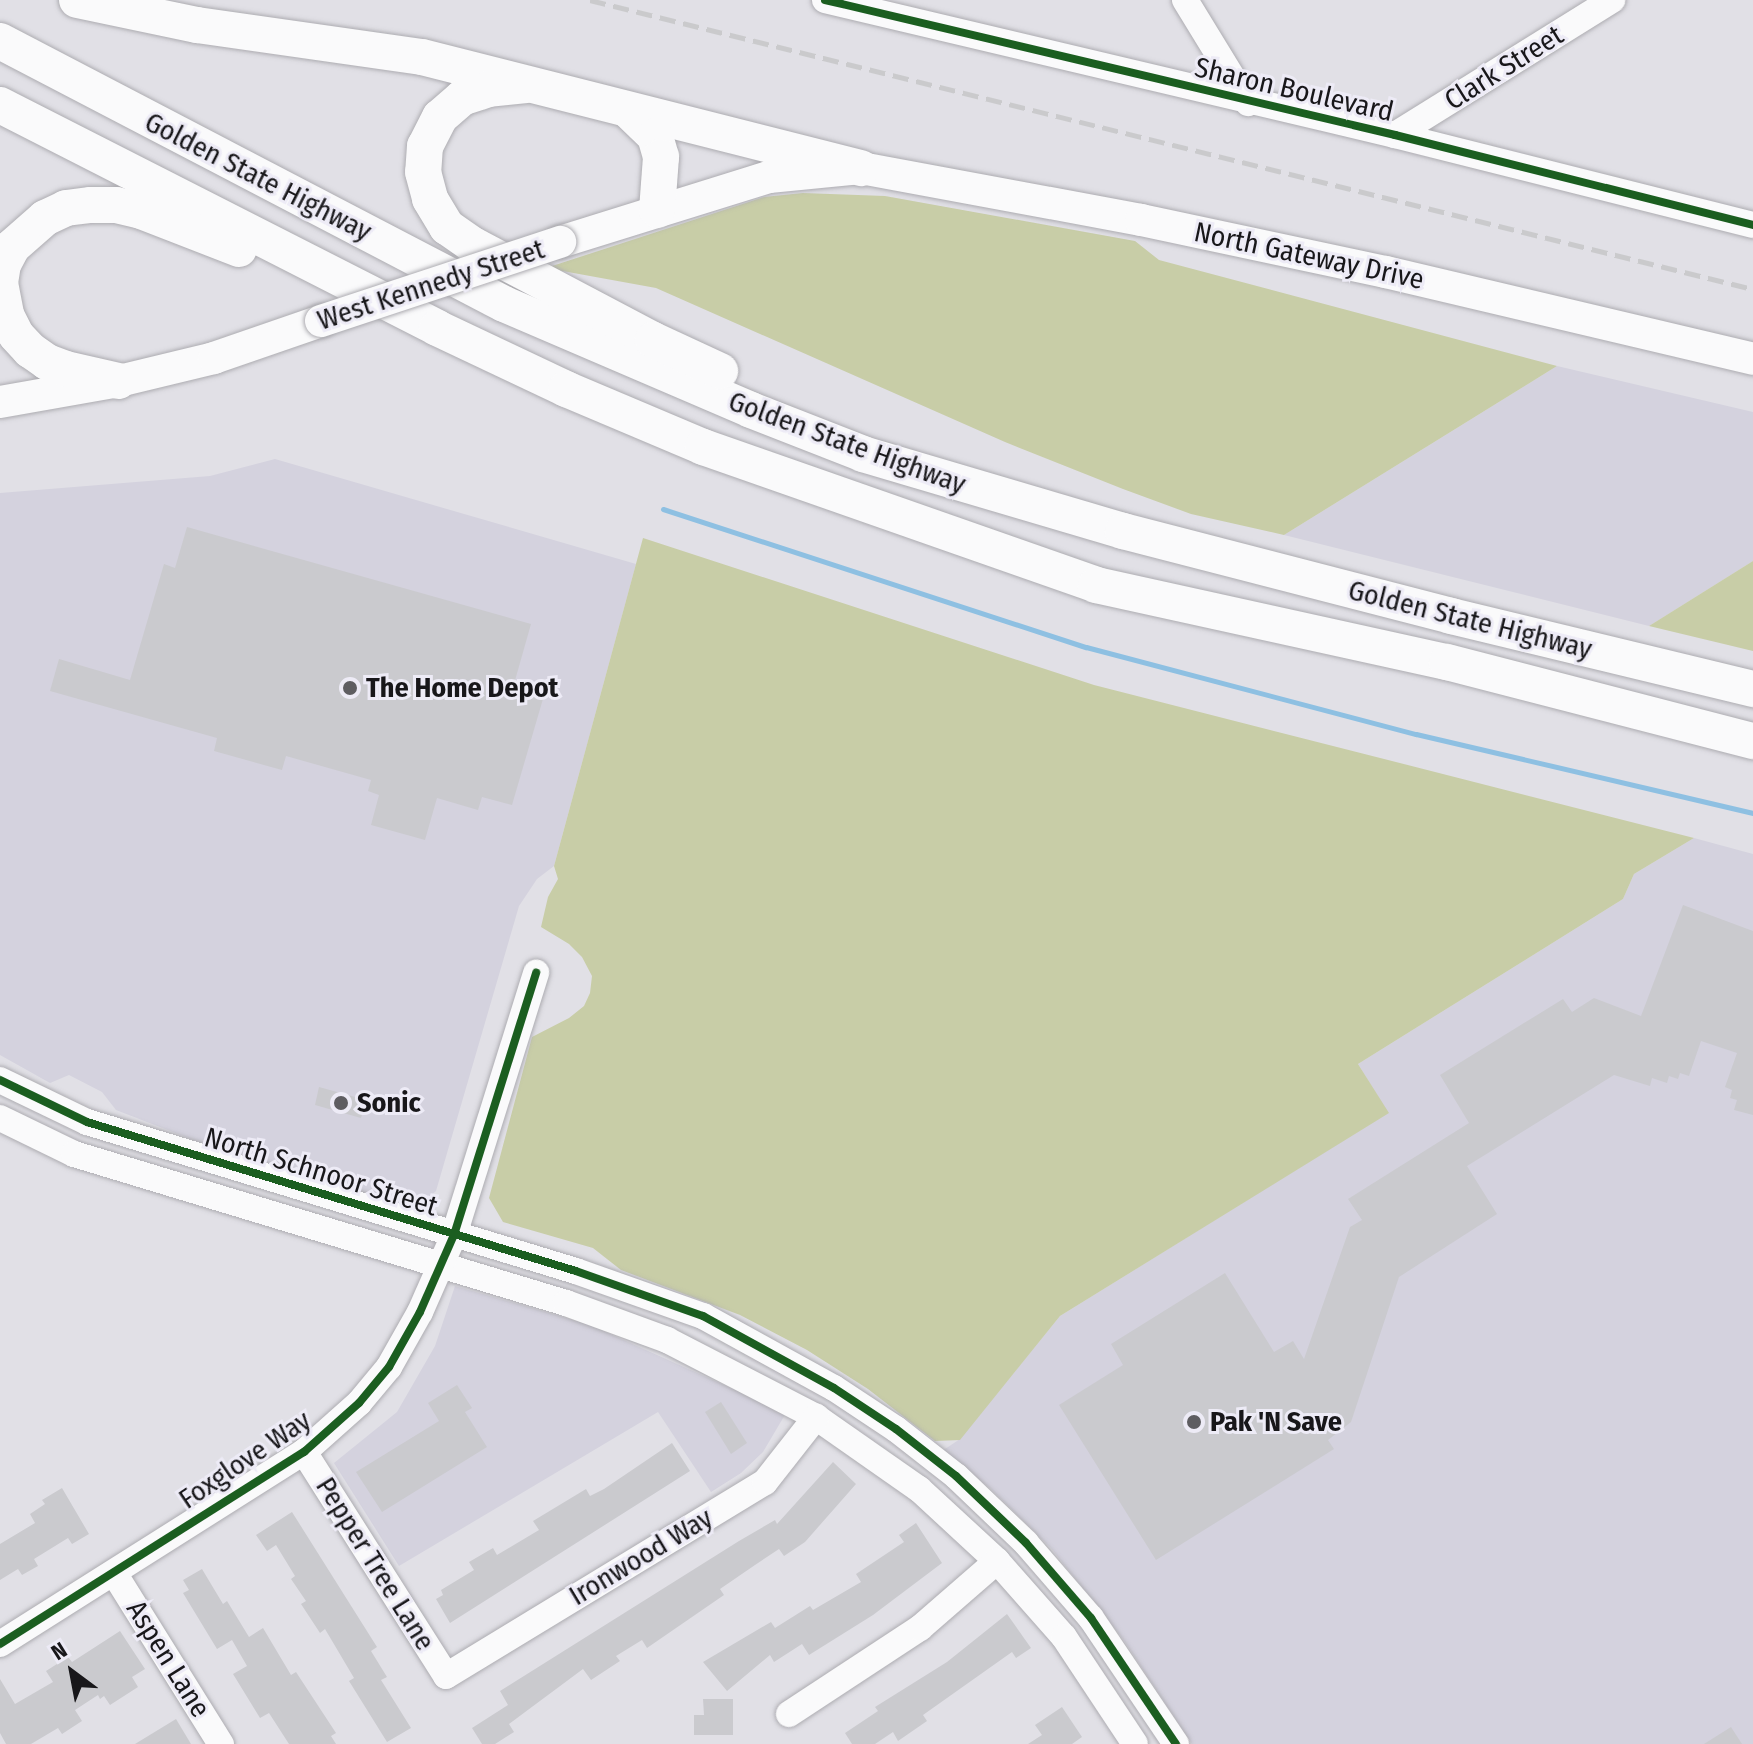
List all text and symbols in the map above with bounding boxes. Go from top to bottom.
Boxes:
street label: Clark Street [1439,18,1569,118]
street label: Sharon Boulevard [1191,51,1397,129]
street label: Golden State Highway [139,105,377,249]
street label: North Gateway Drive [1191,215,1427,297]
street label: West Kennedy Street [313,232,549,338]
street label: Golden State Highway [724,385,970,501]
street label: Golden State Highway [1345,574,1595,666]
place label: The Home Depot [366,671,558,705]
marker: The Home Depot [341,679,359,697]
place label: Sonic [357,1086,421,1120]
marker: Sonic [332,1094,350,1112]
street label: North Schnoor Street [200,1121,442,1223]
street label: Foxglove Way [173,1404,317,1516]
place label: Pak 'N Save [1210,1405,1342,1439]
marker: Pak 'N Save [1185,1413,1203,1431]
street label: Pepper Tree Lane [308,1471,442,1657]
street label: Ironwood Way [563,1501,719,1613]
street label: Aspen Lane [119,1594,217,1724]
north arrow [32,1632,112,1712]
text: N [46,1636,72,1666]

